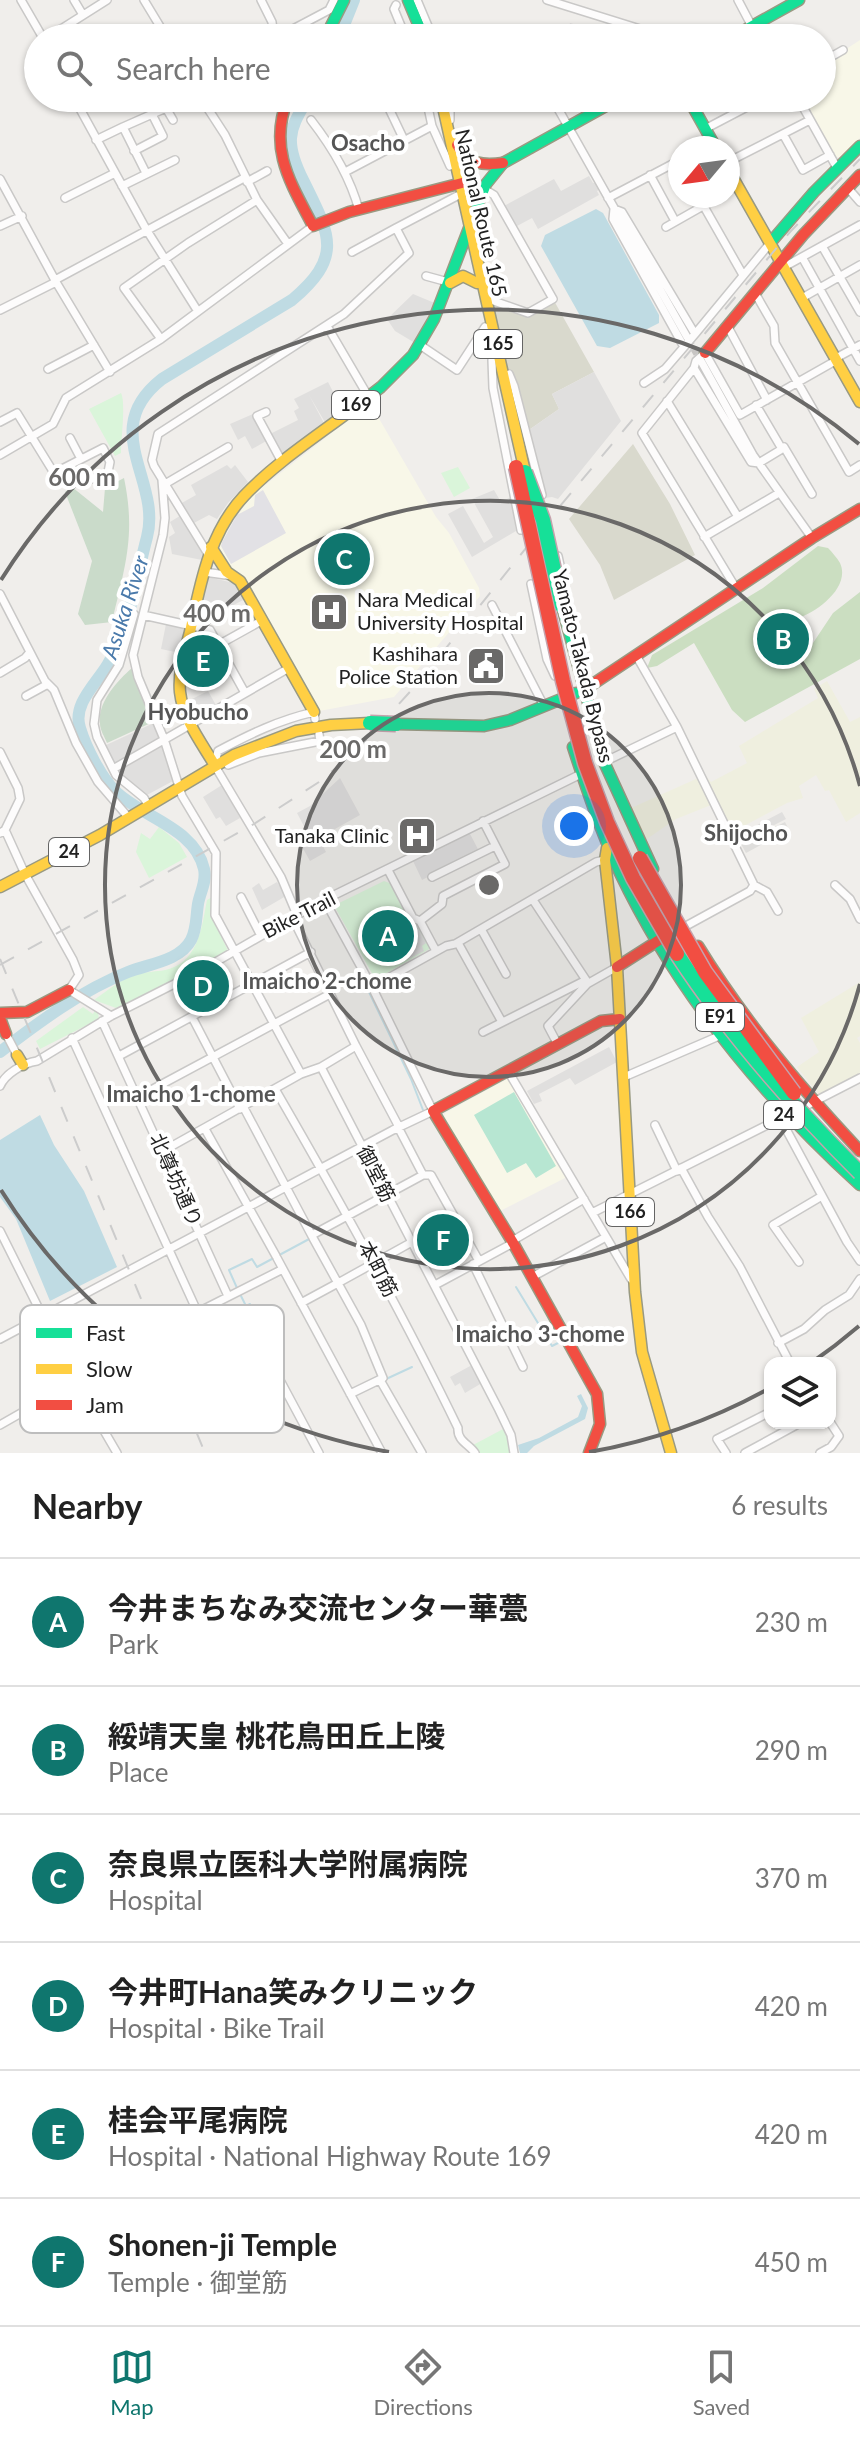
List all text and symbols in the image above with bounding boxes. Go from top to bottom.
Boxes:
search box [24,24,836,112]
icon: search [52,46,96,90]
text: Search here [116,50,271,86]
street label: National Route 165 [451,127,513,299]
district label: Osacho [331,129,405,156]
north arrow [668,136,740,208]
road number: 165 [474,330,522,358]
road number: 169 [332,391,380,419]
text: 600 m [48,462,116,491]
pin: C [318,529,370,589]
water label: Asuka River [95,551,154,663]
street label: Yamato-Takada Bypass [548,567,620,765]
place label: Nara Medical University Hospital [357,587,524,634]
hospital icon: Nara Medical University Hospital [308,591,350,633]
text: 400 m [183,598,251,627]
pin: B [757,609,809,669]
pin: E [177,631,229,691]
place label: Kashihara Police Station [338,641,458,688]
public building icon: Kashihara Police Station [465,645,507,687]
district label: Hyobucho [147,698,249,725]
text: 200 m [319,734,387,763]
your location [554,806,594,846]
hospital icon: Tanaka Clinic [396,815,438,857]
district label: Shijocho [704,819,788,846]
place label: Tanaka Clinic [275,823,389,847]
road number: 24 [49,838,89,866]
centre of rings [475,871,503,899]
street label: Bike Trail [258,886,339,943]
pin: A [362,906,414,966]
pin: D [177,956,229,1016]
district label: Imaicho 2-chome [242,967,412,994]
road number: E91 [696,1003,744,1031]
district label: Imaicho 1-chome [106,1080,276,1107]
road number: 24 [764,1101,804,1129]
street label: 北尊坊通り [146,1129,208,1230]
street label: 御堂筋 [353,1141,401,1206]
road number: 166 [606,1198,654,1226]
pin: F [417,1210,469,1270]
street label: 本町筋 [354,1236,404,1301]
legend [20,1305,284,1433]
text: Fast [86,1319,125,1346]
district label: Imaicho 3-chome [455,1320,625,1347]
text: Slow [86,1355,133,1382]
map controls [764,1357,836,1429]
button: layers [764,1357,836,1429]
text: Jam [86,1391,124,1418]
text: Nearby [32,1485,143,1526]
text: 6 results [731,1489,828,1521]
text: 今井まちなみ交流センター華甍 [108,1589,528,1625]
text: A [49,1606,67,1638]
text: 230 m [755,1606,828,1638]
text: Park [108,1628,159,1660]
text: 綏靖天皇 桃花鳥田丘上陵 [108,1717,445,1753]
text: B [49,1734,67,1766]
text: 290 m [755,1734,828,1766]
text: Place [108,1756,169,1788]
text: 奈良県立医科大学附属病院 [108,1845,468,1881]
text: C [49,1862,67,1894]
text: 370 m [755,1862,828,1894]
text: Hospital [108,1884,203,1916]
text: 今井町Hana笑みクリニック [108,1973,478,2009]
text: D [48,1990,68,2022]
text: 420 m [755,1990,828,2022]
text: Hospital · Bike Trail [108,2012,325,2044]
text: 桂会平尾病院 [108,2101,288,2137]
text: E [51,2118,65,2150]
text: 420 m [755,2118,828,2150]
text: Hospital · National Highway Route 169 [108,2140,552,2172]
text: Shonen-ji Temple [108,2226,337,2262]
text: F [51,2246,65,2278]
text: 450 m [755,2246,828,2278]
text: Temple · 御堂筋 [108,2266,288,2298]
tab: Map [110,2345,154,2420]
tab: Directions [374,2345,473,2420]
tab: Saved [693,2345,750,2420]

